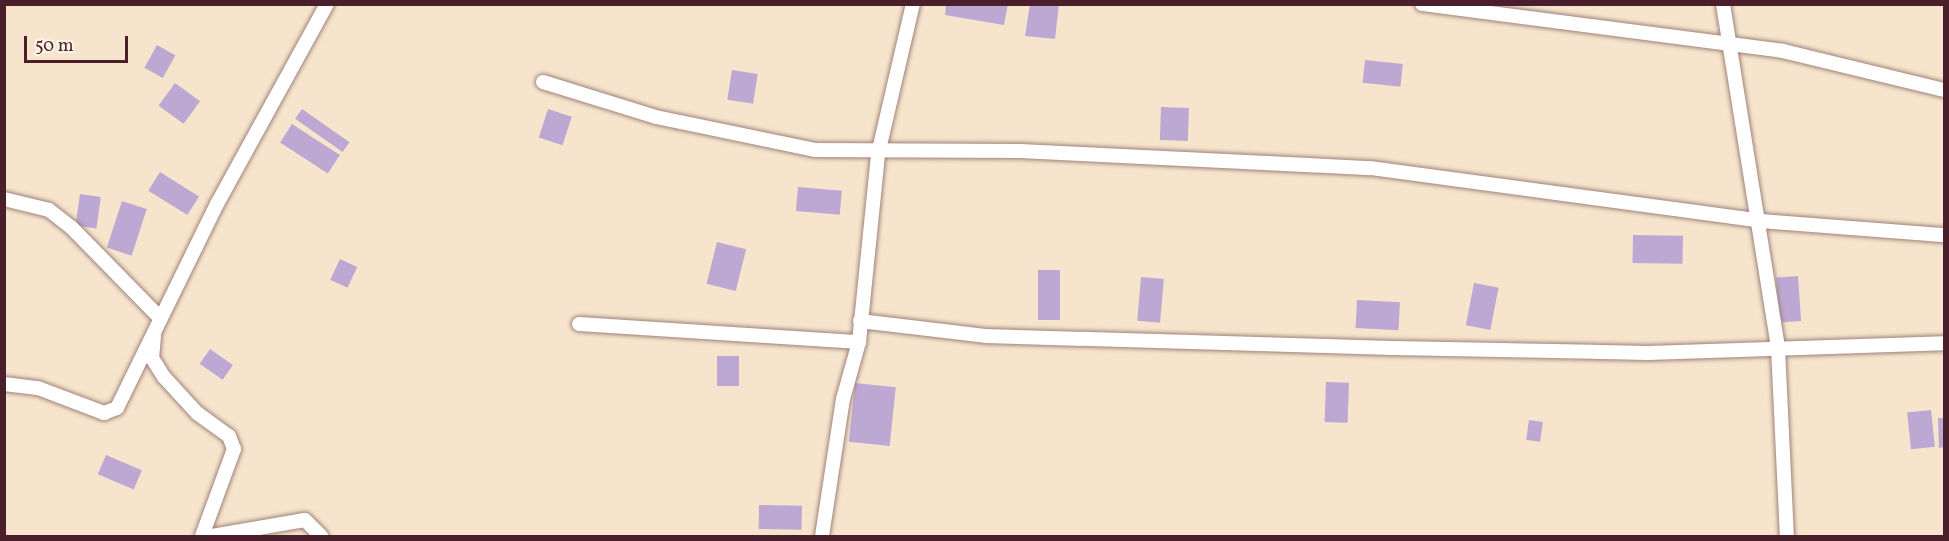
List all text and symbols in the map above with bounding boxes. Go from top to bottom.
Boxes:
scale bar [27,24,130,62]
text: 50 m [35,34,74,59]

